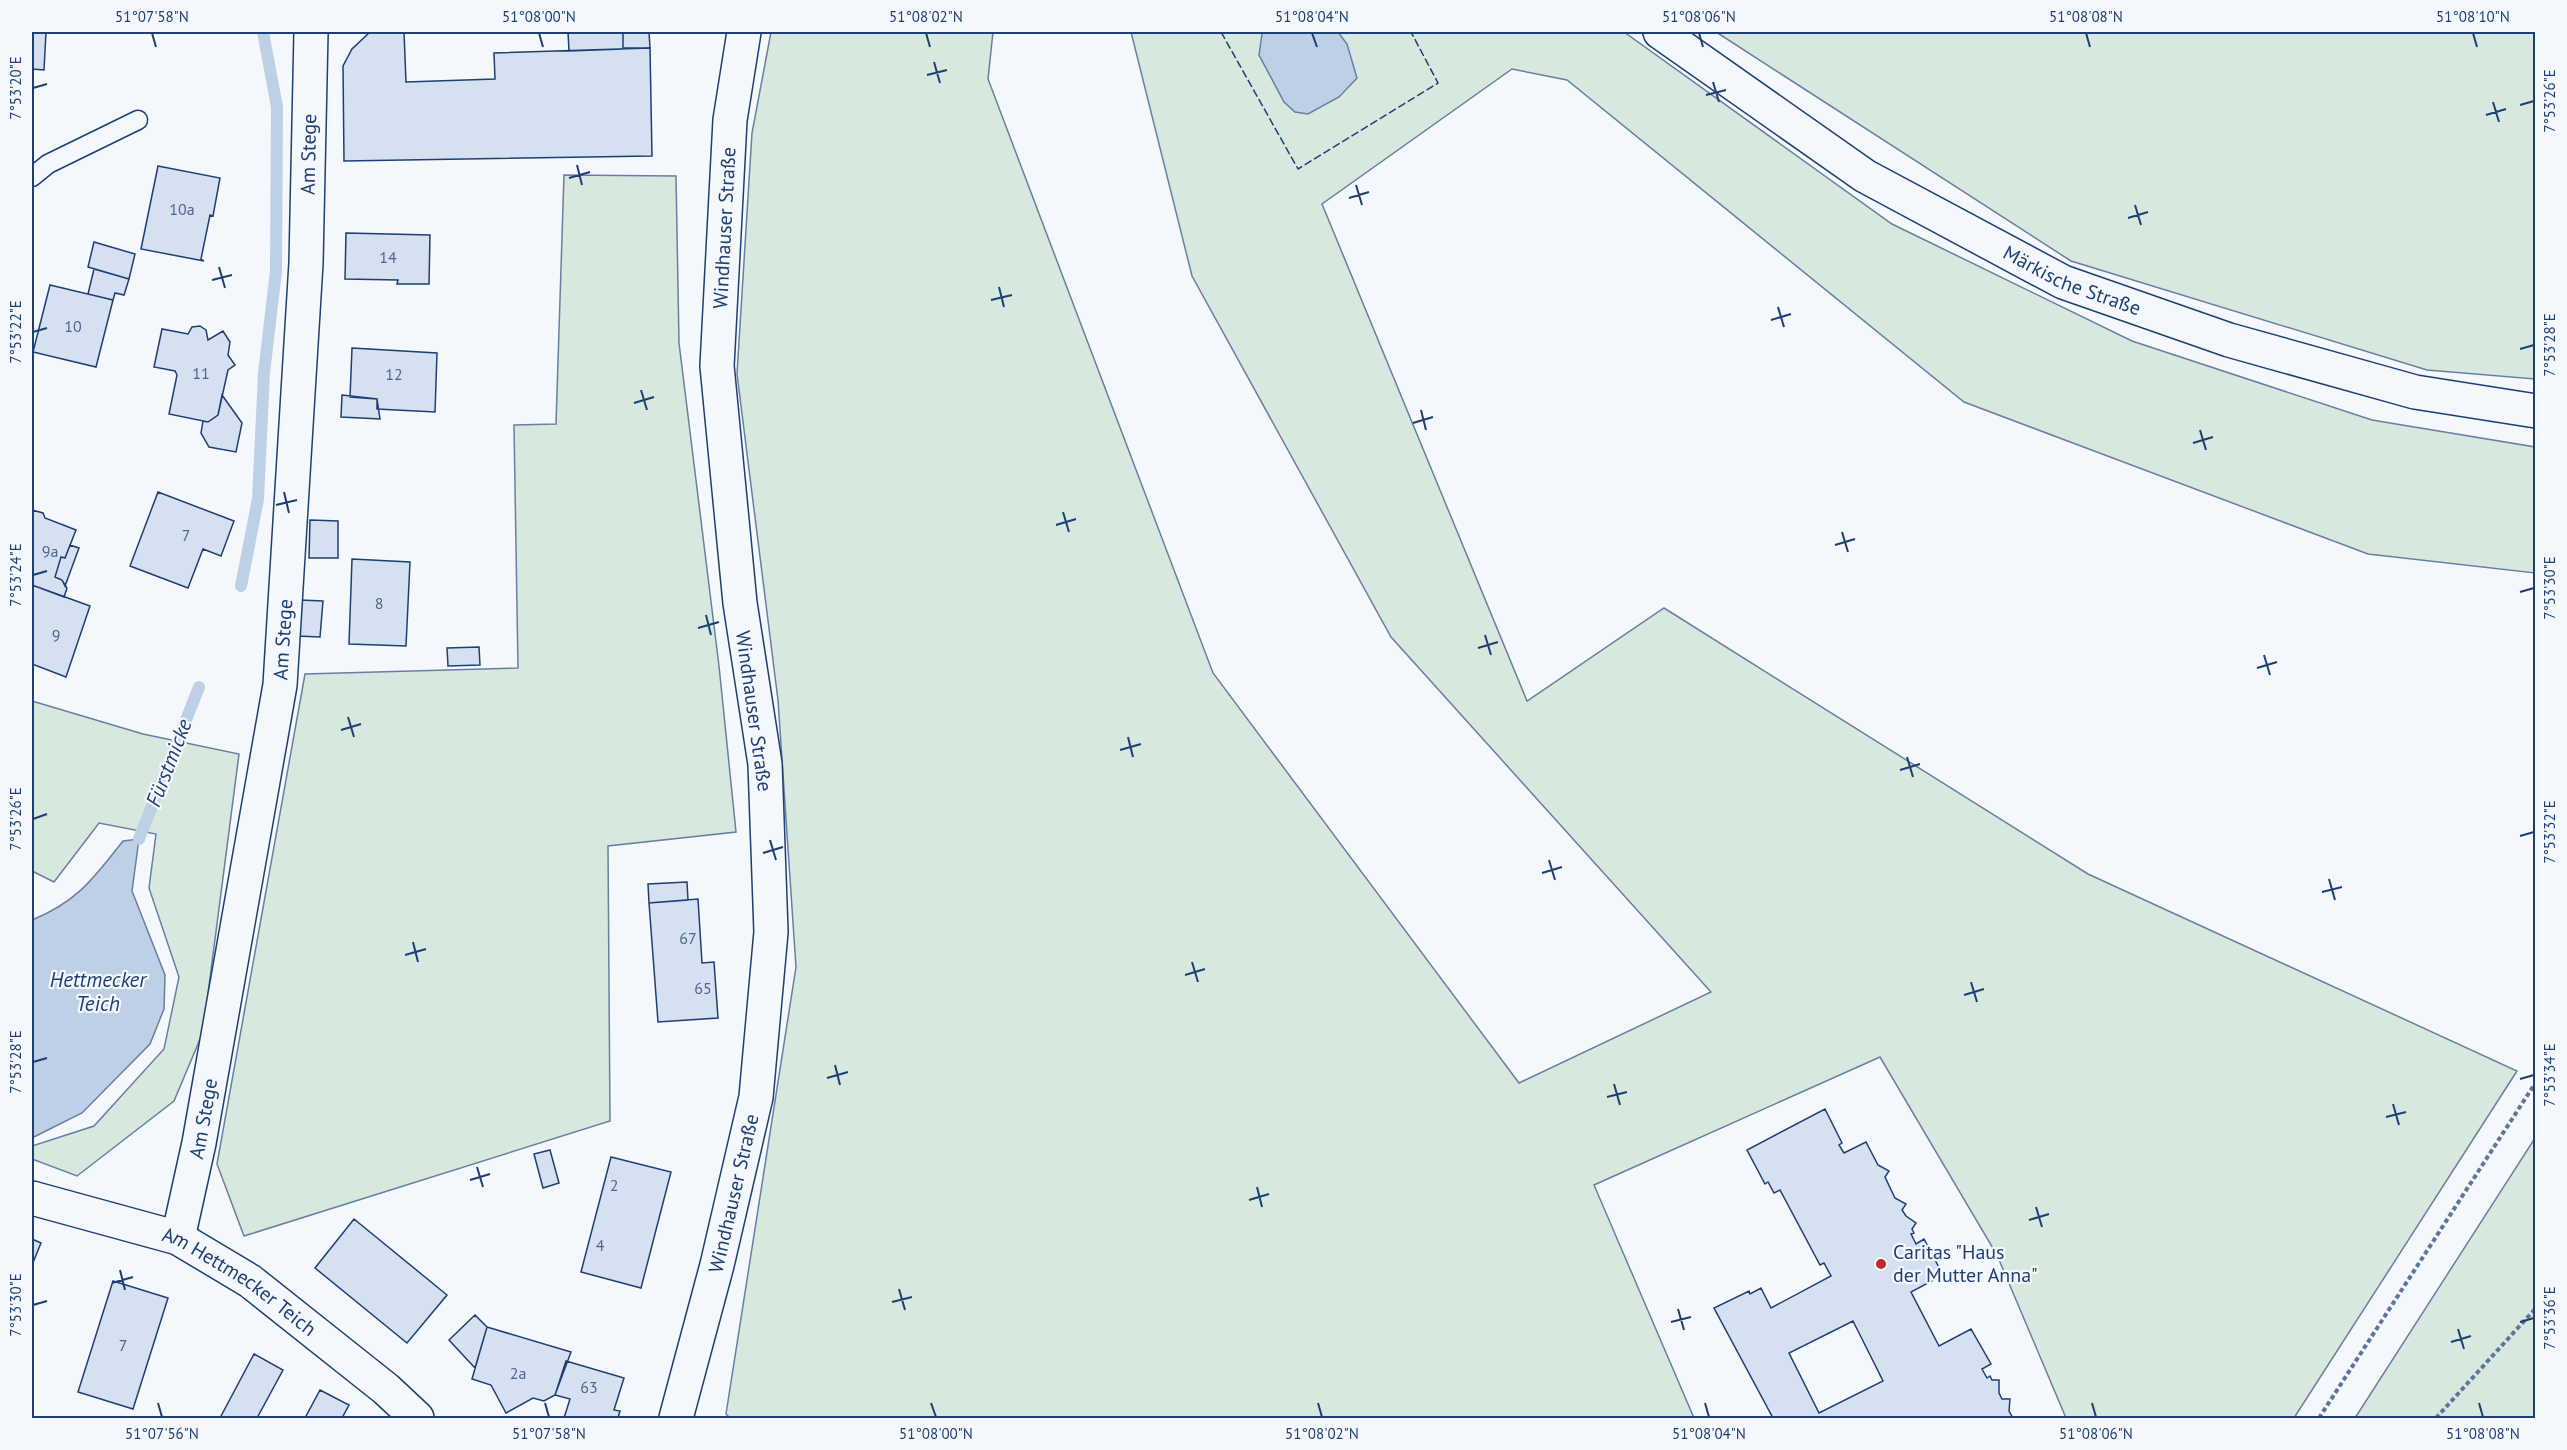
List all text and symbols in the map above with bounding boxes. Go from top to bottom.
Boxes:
text: 51°07'58"N [115,7,189,26]
text: 51°08'00"N [502,7,576,26]
text: 51°08'02"N [889,7,963,26]
text: 51°08'04"N [1275,7,1349,26]
text: 51°08'06"N [1662,7,1736,26]
text: 51°08'08"N [2049,7,2123,26]
text: 51°08'10"N [2436,7,2510,26]
text: 7°53'20"E [6,56,25,120]
text: 7°53'26"E [2540,69,2559,133]
street label: Am Stege [294,113,322,195]
street label: Windhauser Straße [707,146,742,310]
house number: 10a [169,199,195,219]
street label: Märkische Straße [1999,239,2144,321]
house number: 14 [379,247,397,267]
text: 7°53'22"E [6,300,25,364]
text: 7°53'28"E [2540,313,2559,377]
house number: 10 [64,316,82,336]
house number: 11 [192,363,210,383]
house number: 12 [385,364,403,384]
house number: 7 [182,525,190,545]
house number: 9a [42,541,58,561]
text: 7°53'24"E [6,543,25,607]
text: 7°53'30"E [2540,556,2559,620]
house number: 8 [375,593,383,613]
street label: Am Stege [267,598,298,681]
house number: 9 [52,625,60,645]
street label: Windhauser Straße [730,629,778,793]
water label: Fürstmicke [139,715,198,811]
text: 7°53'26"E [6,787,25,851]
text: 7°53'32"E [2540,800,2559,864]
house number: 67 [679,928,697,948]
water label: Hettmecker Teich [50,966,148,1017]
house number: 65 [694,978,712,998]
text: 7°53'28"E [6,1030,25,1094]
text: 7°53'34"E [2540,1043,2559,1107]
street label: Am Stege [183,1076,223,1161]
street label: Windhauser Straße [703,1111,765,1275]
house number: 2 [610,1175,618,1195]
street label: Am Hettmecker Teich [159,1221,322,1342]
house number: 4 [596,1235,605,1255]
place label: Caritas "Haus der Mutter Anna" [1893,1239,2038,1288]
marker: Caritas "Haus der Mutter Anna" [1874,1257,1888,1271]
text: 7°53'30"E [6,1273,25,1337]
text: 7°53'36"E [2540,1286,2559,1350]
house number: 7 [119,1335,127,1355]
house number: 2a [510,1363,526,1383]
house number: 63 [580,1377,598,1397]
text: 51°07'56"N [125,1424,199,1443]
text: 51°07'58"N [512,1424,586,1443]
text: 51°08'00"N [899,1424,973,1443]
text: 51°08'02"N [1285,1424,1359,1443]
text: 51°08'04"N [1672,1424,1746,1443]
text: 51°08'06"N [2059,1424,2133,1443]
text: 51°08'08"N [2446,1424,2520,1443]

